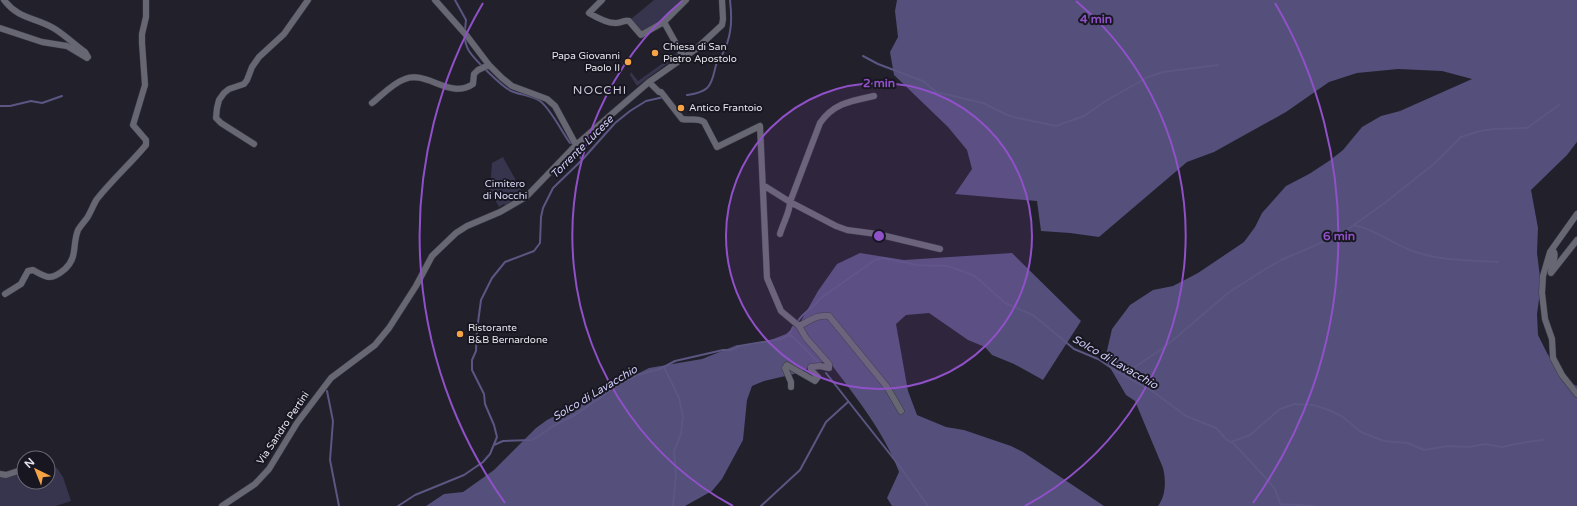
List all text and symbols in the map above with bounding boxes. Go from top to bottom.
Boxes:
text: 4 min [1080,12,1112,26]
place label: Chiesa di San Pietro Apostolo [663,41,737,65]
marker: Chiesa di San Pietro Apostolo [650,48,660,58]
place label: Papa Giovanni Paolo II [552,50,620,74]
marker: Papa Giovanni Paolo II [623,57,633,67]
text: 2 min [863,76,895,90]
district label: NOCCHI [573,83,627,97]
place label: Antico Frantoio [689,102,762,114]
marker: Antico Frantoio [676,103,686,113]
water label: Torrente Lucese [548,112,617,181]
park label: Cimitero di Nocchi [483,178,527,202]
centre of rings [872,229,886,243]
text: 6 min [1323,229,1355,243]
place label: Ristorante B&B Bernardone [468,322,548,346]
marker: Ristorante B&B Bernardone [455,329,465,339]
water label: Solco di Lavacchio [1070,332,1161,392]
water label: Solco di Lavacchio [550,362,641,423]
street label: Via Sandro Pertini [254,389,312,467]
north arrow [16,450,56,490]
text: N [22,455,37,471]

